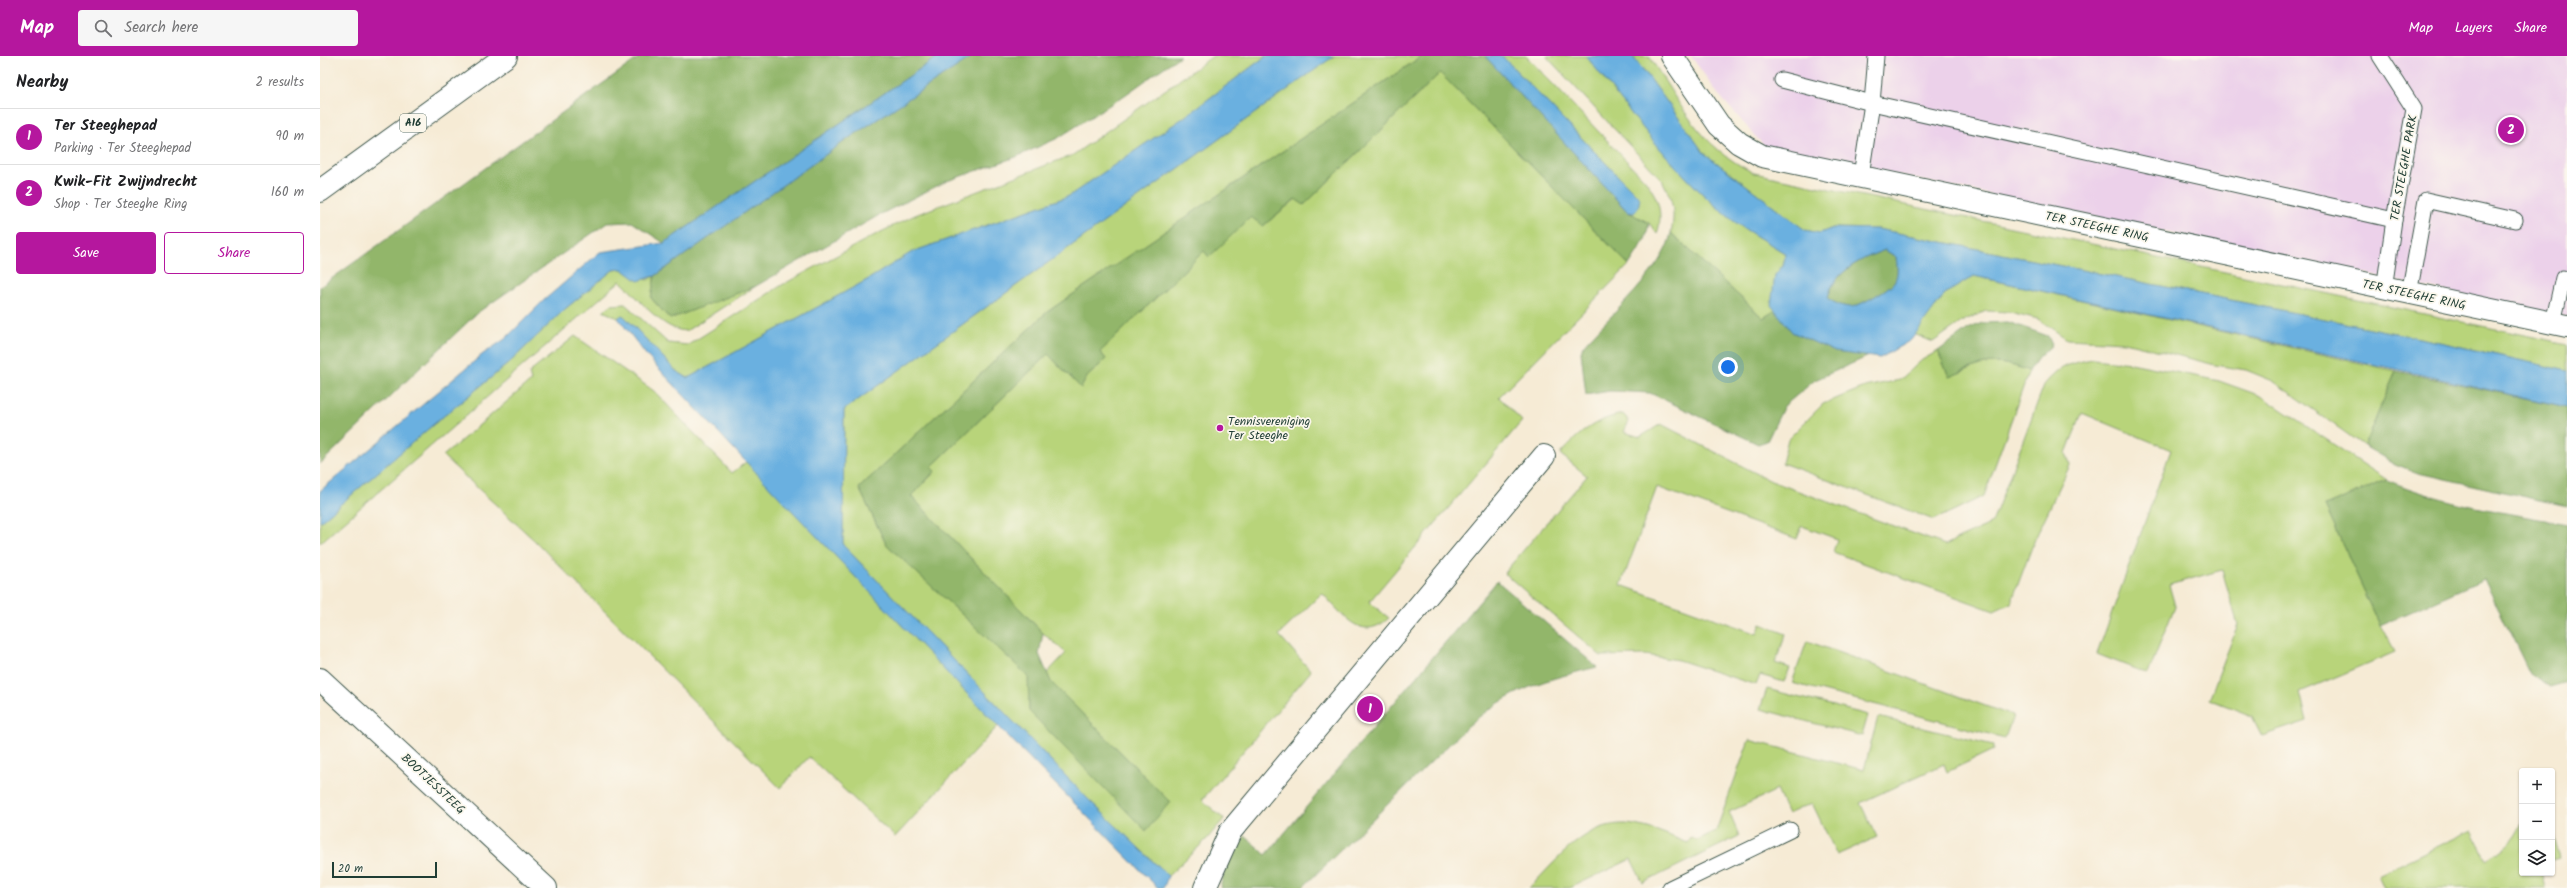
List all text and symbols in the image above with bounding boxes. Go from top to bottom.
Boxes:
search box [78,10,358,46]
text: Map [20,13,54,43]
text: Search here [124,16,198,40]
icon: search [92,17,114,39]
text: Map [2409,17,2433,39]
text: Layers [2455,17,2493,39]
text: Share [2515,17,2547,39]
text: Nearby [16,69,68,96]
text: 2 results [256,72,304,93]
street label: TER STEEGHE PARK [2385,113,2423,222]
text: Ter Steeghepad [54,114,157,138]
road number: A16 [400,114,426,132]
pin: 2 [2498,115,2524,145]
text: 1 [27,126,31,147]
text: 90 m [276,126,304,147]
text: Parking · Ter Steeghepad [54,138,191,159]
text: Kwik-Fit Zwijndrecht [54,170,197,194]
text: 2 [25,182,33,203]
text: 160 m [271,182,304,203]
text: Shop · Ter Steeghe Ring [54,194,187,215]
street label: TER STEEGHE RING [2043,207,2151,247]
button: Save [16,232,156,274]
button: Share [164,232,304,274]
street label: TER STEEGHE RING [2360,275,2468,315]
your location [1718,357,1738,377]
place label: Tennisvereniging Ter Steeghe [1228,412,1311,445]
marker: Tennisvereniging Ter Steeghe [1215,423,1225,433]
pin: 1 [1357,694,1383,724]
street label: BOOTJESSTEEG [397,749,469,819]
map controls [2519,768,2555,876]
button: + [2519,768,2555,804]
button: − [2519,804,2555,840]
button: layers [2519,840,2555,876]
scale bar [332,860,437,879]
text: 20 m [338,860,363,878]

